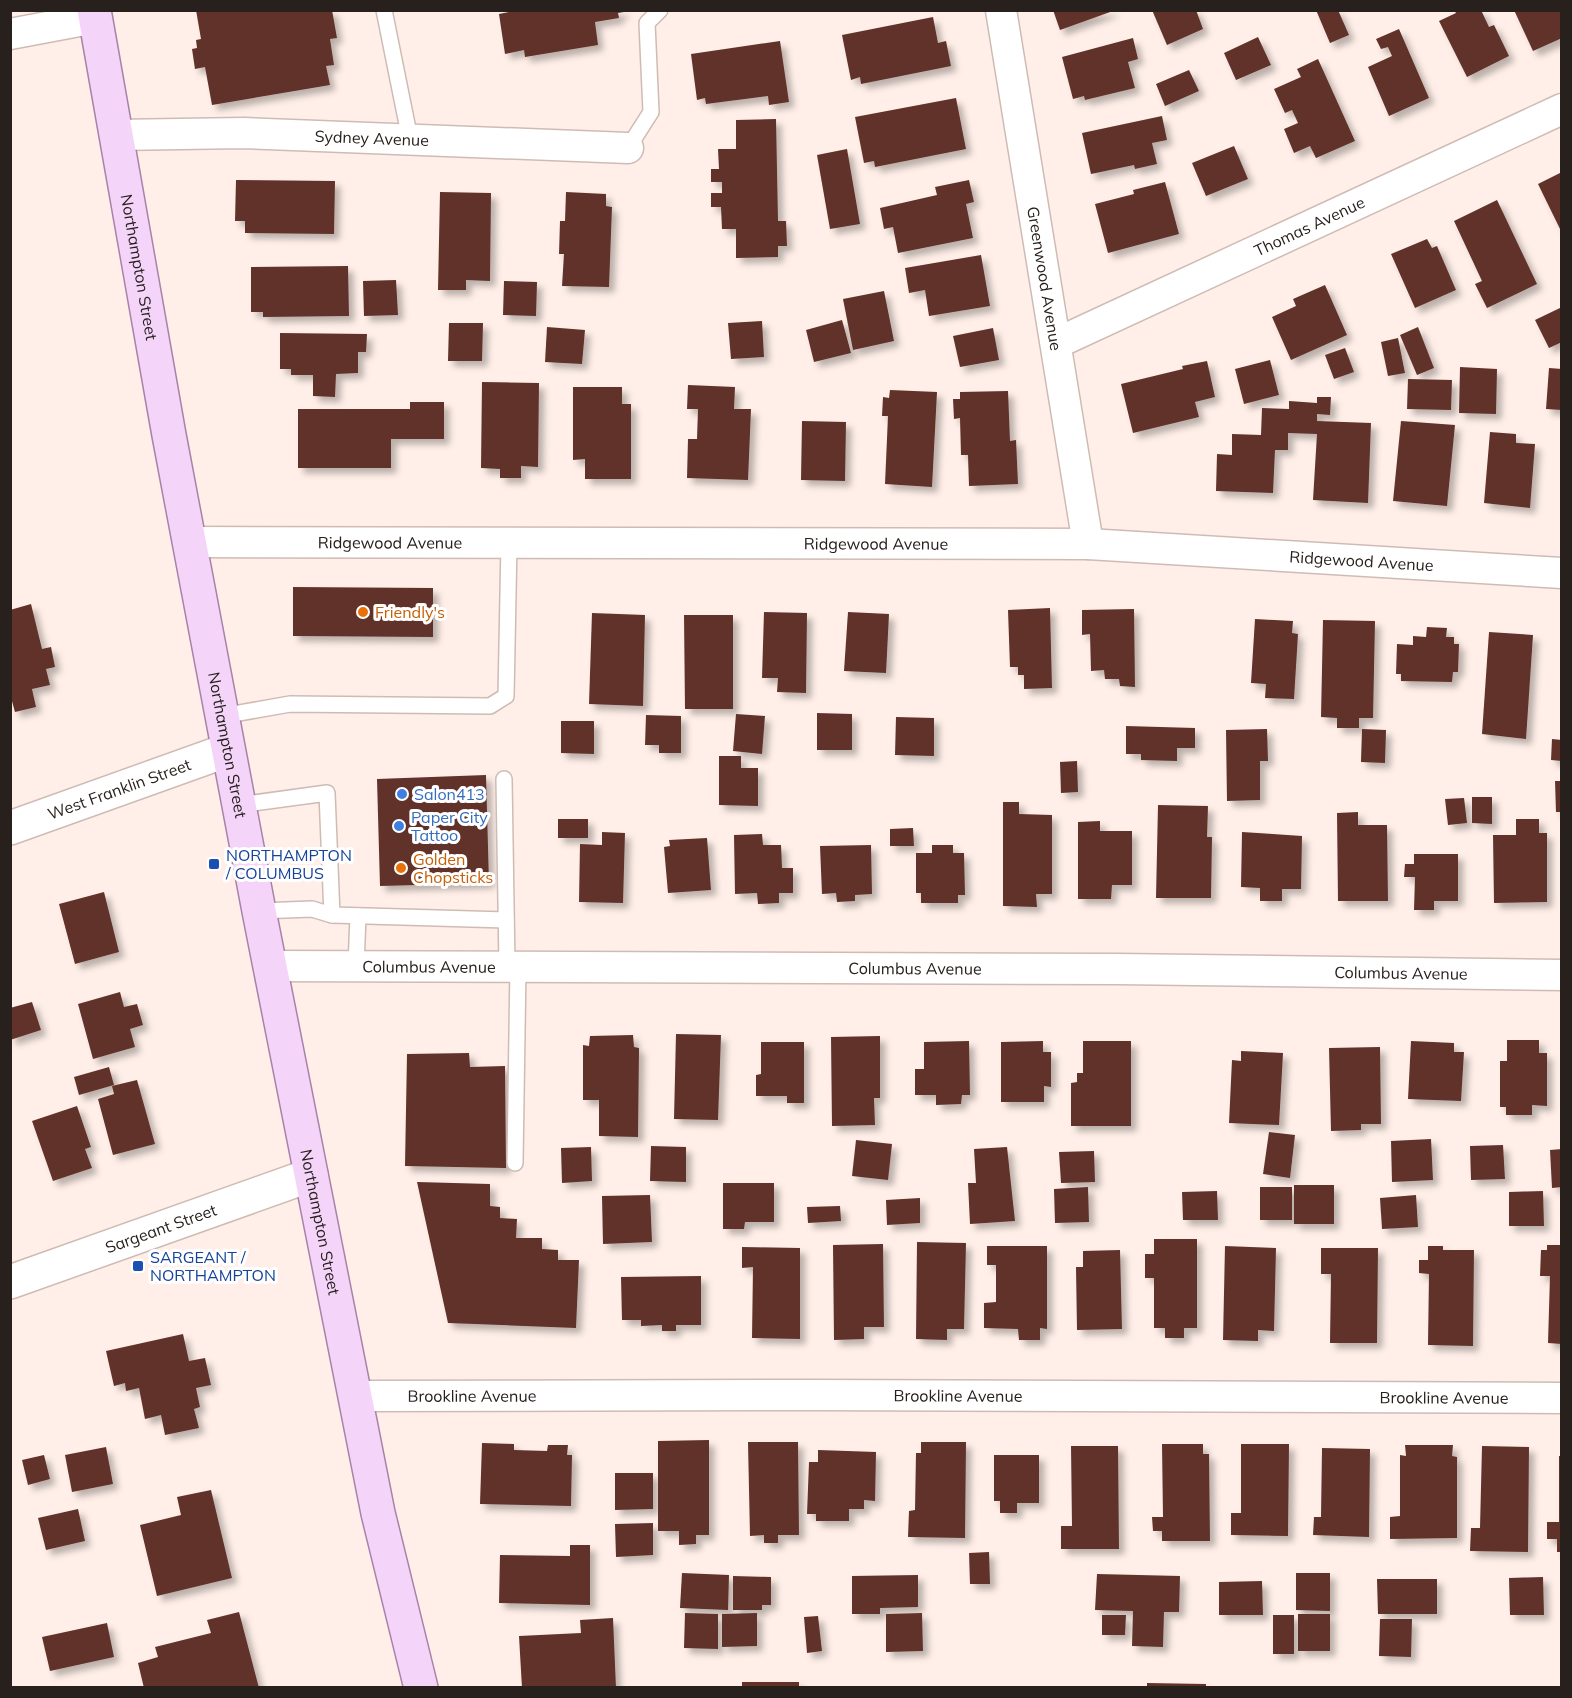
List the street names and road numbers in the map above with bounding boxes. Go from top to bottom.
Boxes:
street label: Sydney Avenue [314,126,429,150]
street label: Northampton Street [117,192,162,342]
street label: Thomas Avenue [1251,192,1368,260]
street label: Greenwood Avenue [1023,205,1066,352]
street label: Ridgewood Avenue [318,532,462,553]
street label: Ridgewood Avenue [804,533,948,554]
street label: Ridgewood Avenue [1289,546,1434,575]
street label: Northampton Street [204,670,251,820]
street label: West Franklin Street [45,754,194,824]
street label: Columbus Avenue [362,956,496,977]
street label: Columbus Avenue [848,958,982,979]
street label: Columbus Avenue [1334,962,1468,984]
street label: Northampton Street [296,1147,345,1297]
street label: Sargeant Street [102,1199,219,1257]
street label: Brookline Avenue [894,1385,1022,1406]
street label: Brookline Avenue [408,1386,536,1406]
street label: Brookline Avenue [1380,1387,1508,1408]

